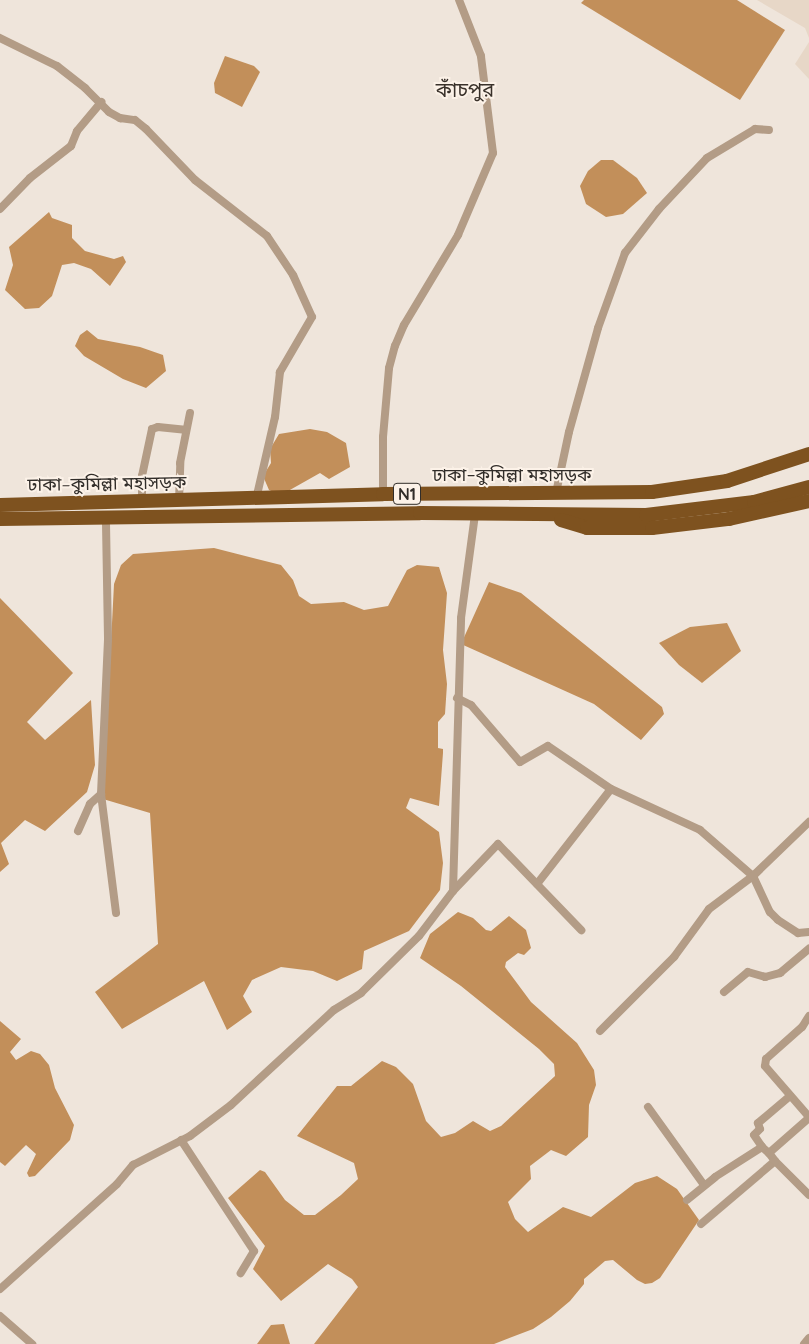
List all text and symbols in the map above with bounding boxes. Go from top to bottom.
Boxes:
district label: কাঁচপুর [436,77,494,101]
street label: ঢাকা–কুমিল্লা মহাসড়ক [432,464,592,486]
street label: ঢাকা–কুমিল্লা মহাসড়ক [27,472,187,496]
road number: N1 [392,480,422,508]

